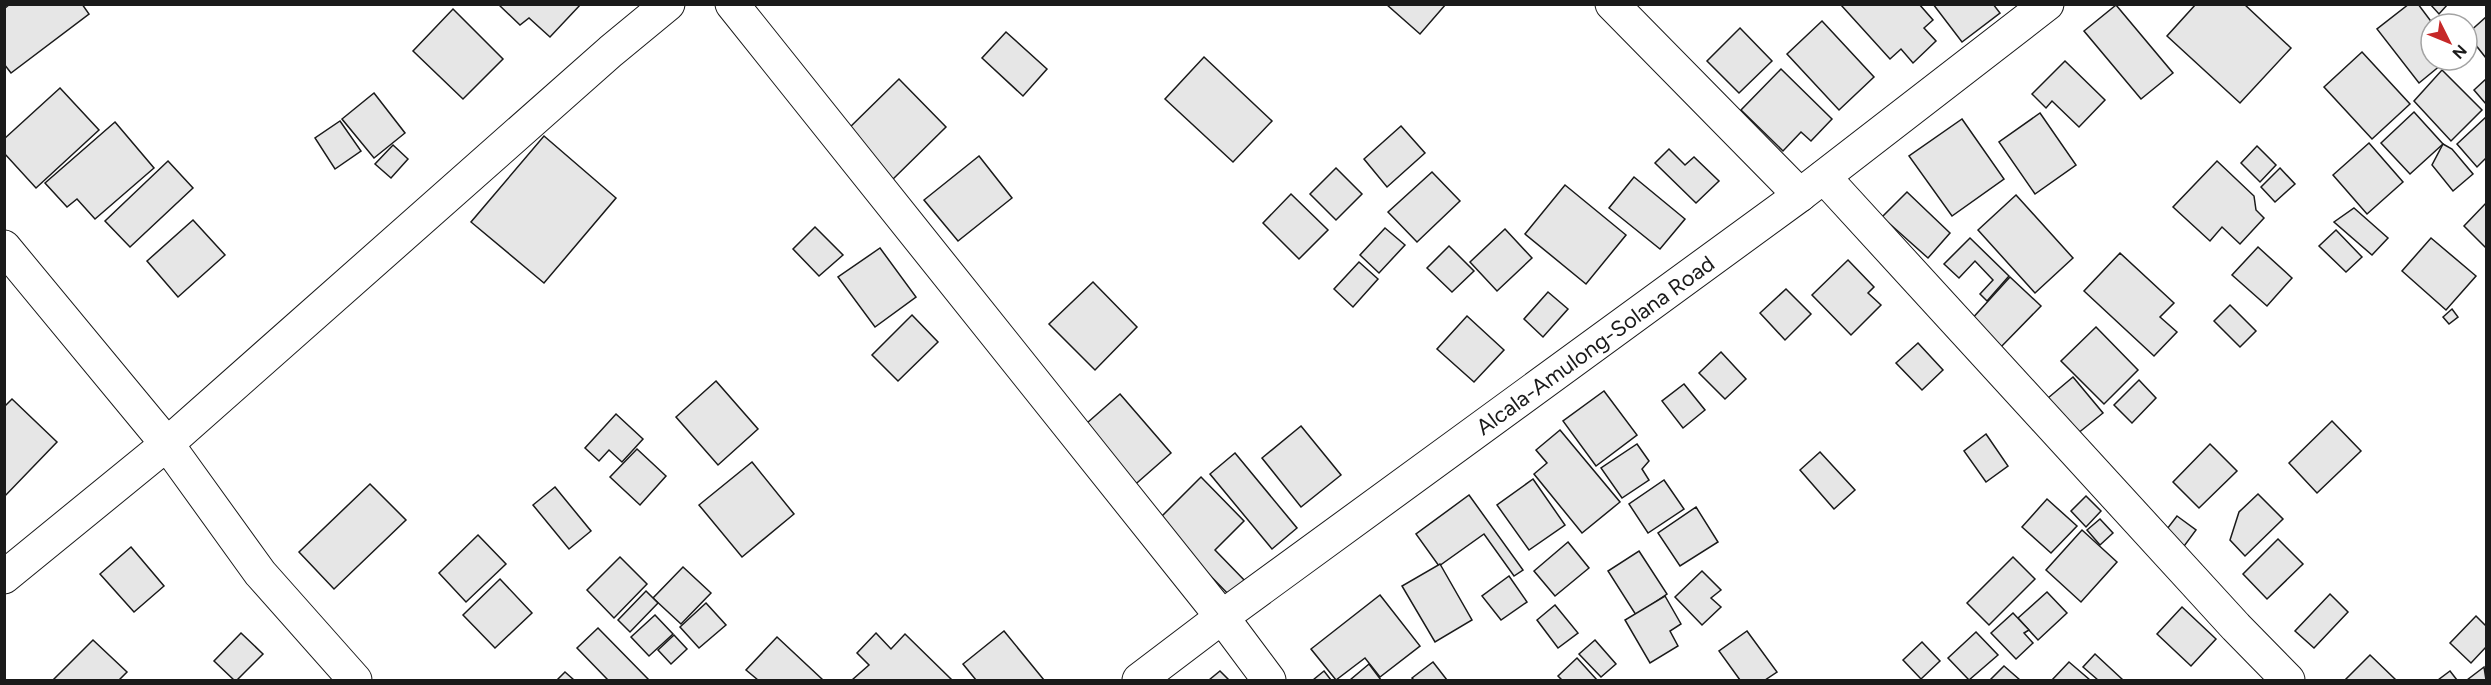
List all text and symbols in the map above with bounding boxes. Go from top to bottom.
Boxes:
north arrow [2419,12,2479,72]
text: N [2448,41,2471,63]
street label: Alcala-Amulong-Solana Road [1471,250,1720,441]

